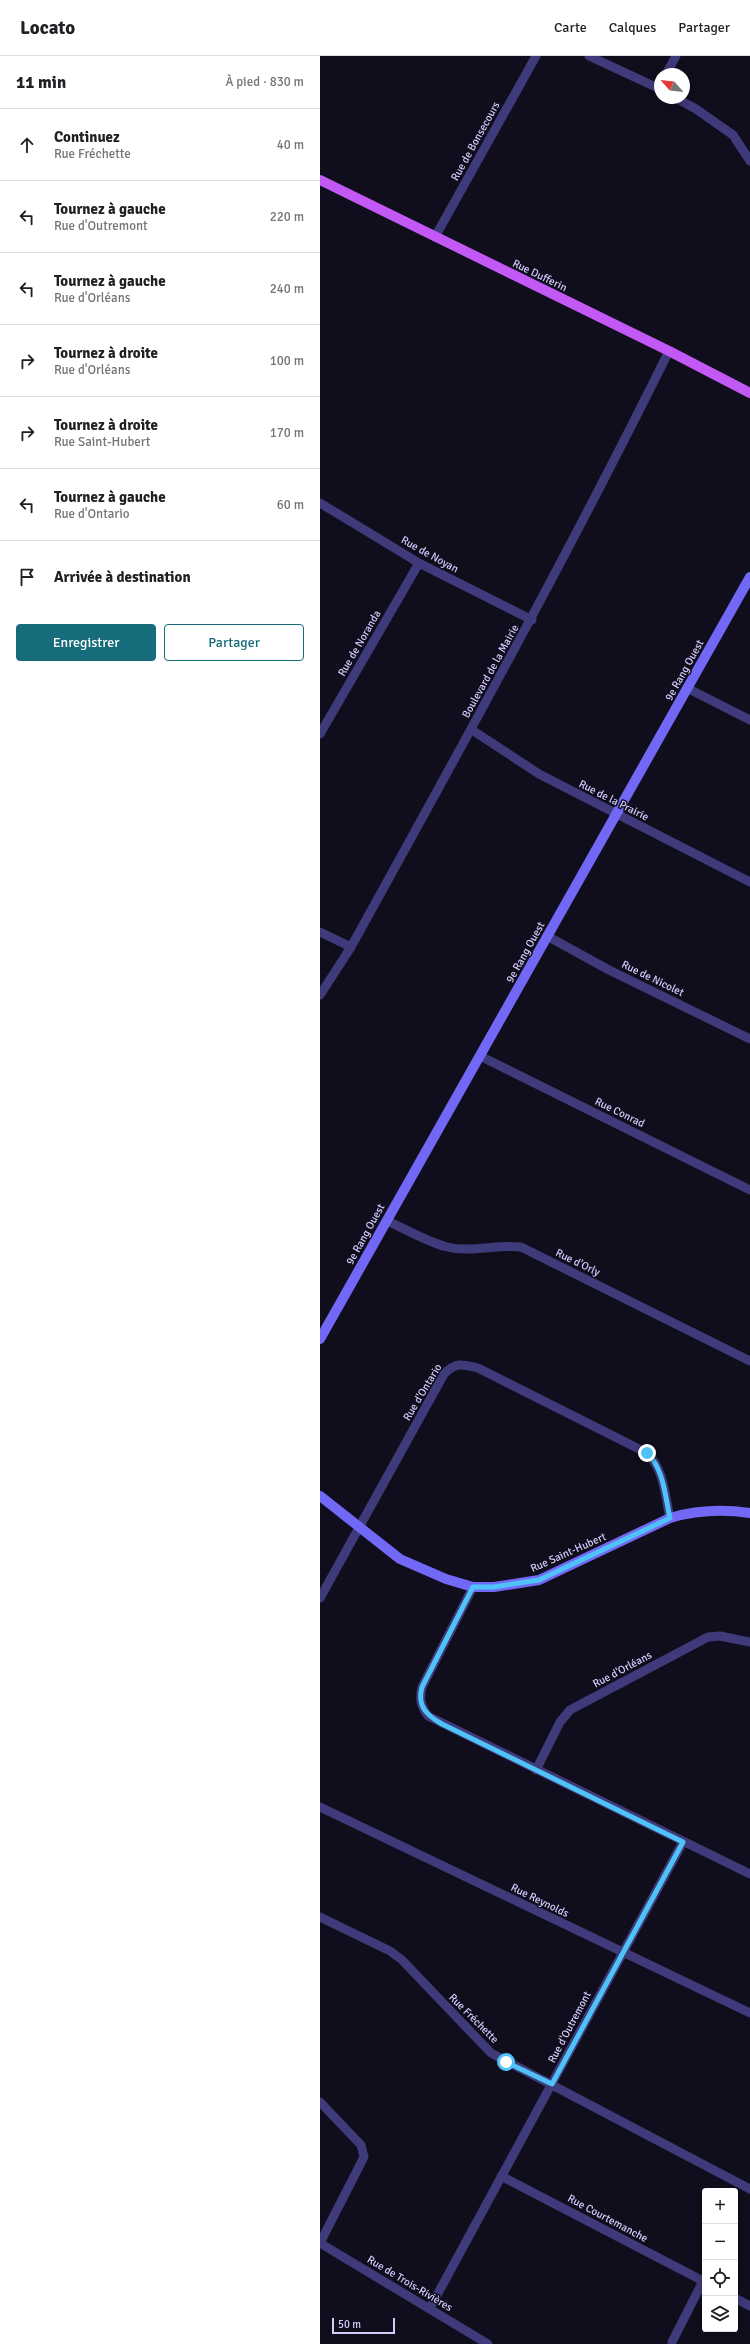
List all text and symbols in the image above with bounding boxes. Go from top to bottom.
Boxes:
text: Locato [20,16,75,40]
text: Carte [554,19,587,36]
text: Calques [609,19,656,36]
text: Partager [678,19,730,36]
north arrow [654,68,690,104]
text: 11 min [16,72,66,93]
text: À pied · 830 m [225,74,304,90]
street label: Rue de Bonsecours [448,99,503,183]
text: Continuez [54,128,120,146]
icon: ahead [16,134,38,156]
text: 40 m [277,137,304,153]
text: Rue Fréchette [54,146,131,162]
text: Tournez à gauche [54,200,166,218]
icon: left [16,206,38,228]
text: 220 m [270,209,304,225]
text: Rue d'Outremont [54,218,148,234]
street label: Rue Dufferin [510,257,569,294]
text: Tournez à gauche [54,272,166,290]
icon: left [16,278,38,300]
text: 240 m [270,281,304,297]
text: Rue d'Orléans [54,290,130,306]
text: Tournez à droite [54,344,158,362]
icon: right [16,350,38,372]
text: 100 m [270,353,304,369]
text: Rue d'Orléans [54,362,130,378]
text: Tournez à droite [54,416,158,434]
icon: right [16,422,38,444]
text: 170 m [270,425,304,441]
text: Rue Saint-Hubert [54,434,150,450]
text: Tournez à gauche [54,488,166,506]
icon: left [16,494,38,516]
text: 60 m [277,497,304,513]
text: Rue d'Ontario [54,506,130,522]
street label: Rue de Noyan [399,533,461,576]
icon: arrive [16,566,38,588]
text: Arrivée à destination [54,568,191,586]
street label: Rue de Noranda [335,608,384,679]
street label: Boulevard de la Mairie [459,622,522,720]
button: Enregistrer [16,624,156,661]
button: Partager [164,624,304,661]
street label: 9e Rang Ouest [662,637,707,703]
street label: Rue de la Prairie [577,777,651,824]
street label: 9e Rang Ouest [503,919,548,985]
street label: Rue de Nicolet [619,958,686,999]
street label: Rue Conrad [593,1095,647,1130]
street label: 9e Rang Ouest [343,1201,388,1267]
street label: Rue d'Orly [553,1246,603,1279]
street label: Rue d'Ontario [400,1361,445,1423]
route end [638,1444,656,1462]
street label: Rue Saint-Hubert [528,1530,608,1575]
street label: Rue d'Orléans [591,1648,654,1690]
street label: Rue Reynolds [509,1881,571,1920]
street label: Rue d'Outremont [545,1989,594,2065]
street label: Rue Fréchette [446,1991,501,2046]
route start [497,2053,515,2071]
map controls [702,2188,738,2332]
button: + [702,2188,738,2224]
street label: Rue Courtemanche [565,2192,650,2245]
button: − [702,2224,738,2260]
street label: Rue de Trois-Rivières [365,2253,455,2314]
button: locate [702,2260,738,2296]
button: layers [702,2296,738,2332]
scale bar [332,2316,395,2335]
text: 50 m [338,2318,361,2331]

